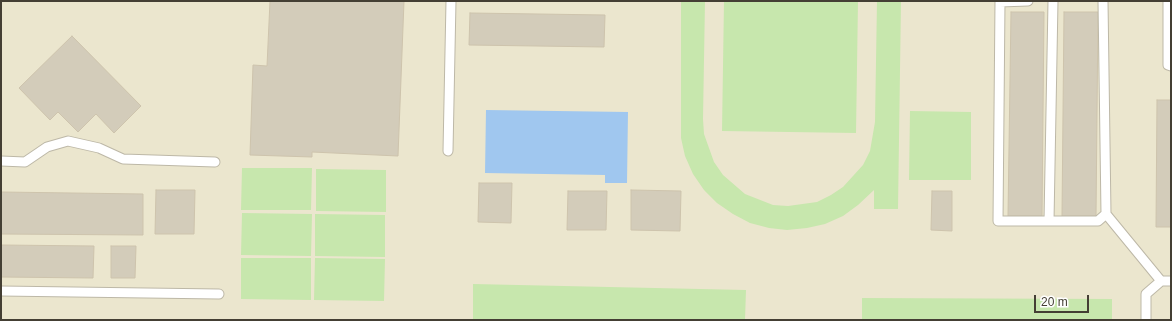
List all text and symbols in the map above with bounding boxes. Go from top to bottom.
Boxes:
scale bar [1036,287,1091,313]
text: 20 m [1041,295,1068,309]

